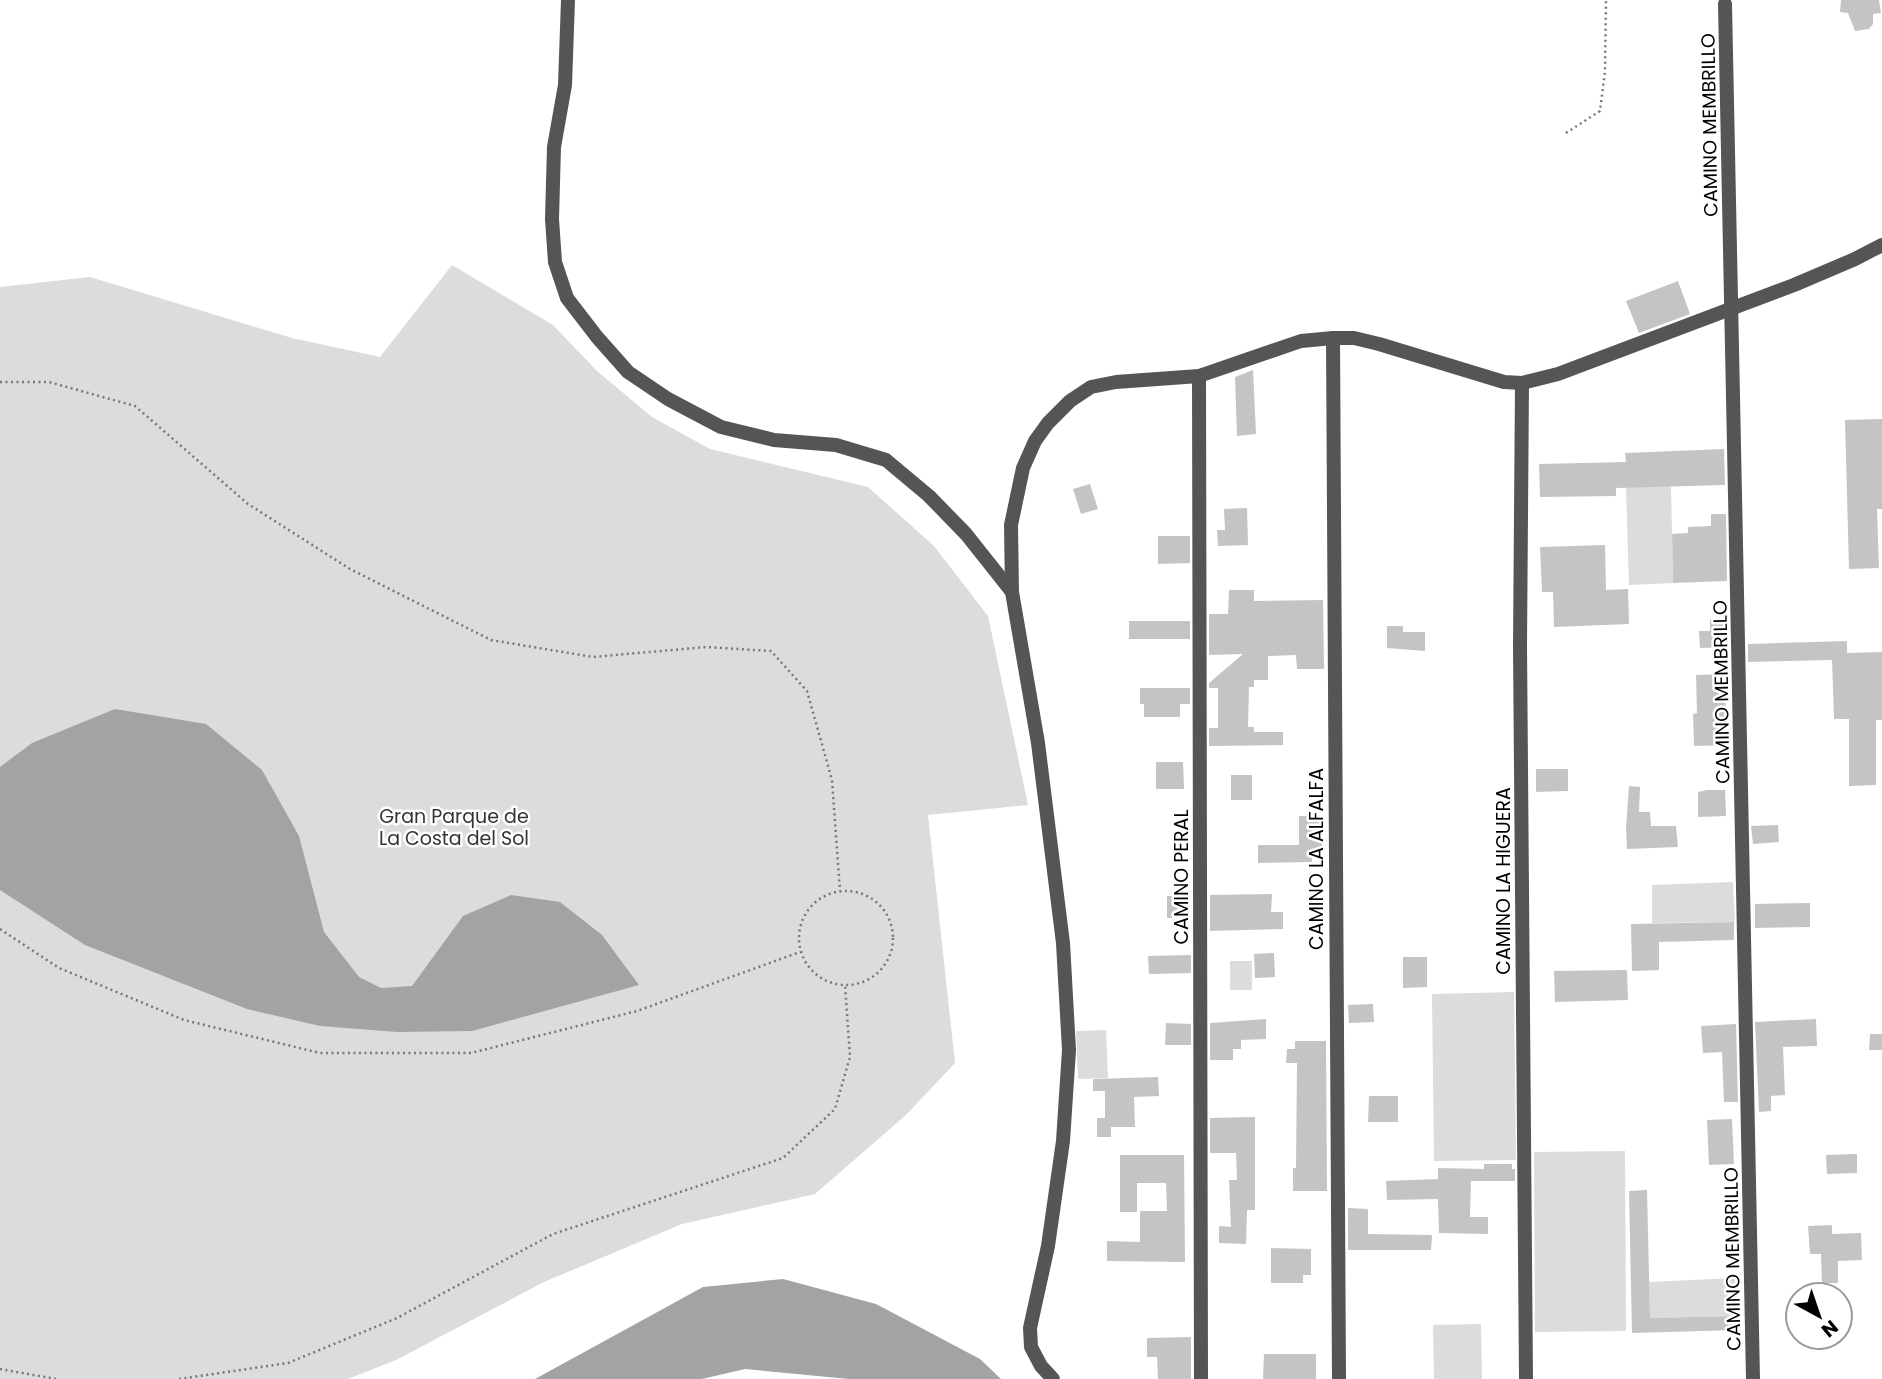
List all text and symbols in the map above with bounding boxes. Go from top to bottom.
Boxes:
street label: CAMINO MEMBRILLO [1694,33,1725,217]
street label: CAMINO MEMBRILLO [1706,600,1737,784]
street label: CAMINO LA ALFALFA [1303,768,1330,950]
street label: CAMINO LA HIGUERA [1490,787,1517,975]
park label: Gran Parque de La Costa del Sol [379,803,529,852]
street label: CAMINO PERAL [1168,809,1195,945]
street label: CAMINO MEMBRILLO [1717,1167,1748,1351]
north arrow [1784,1281,1854,1351]
text: N [1815,1314,1844,1344]

